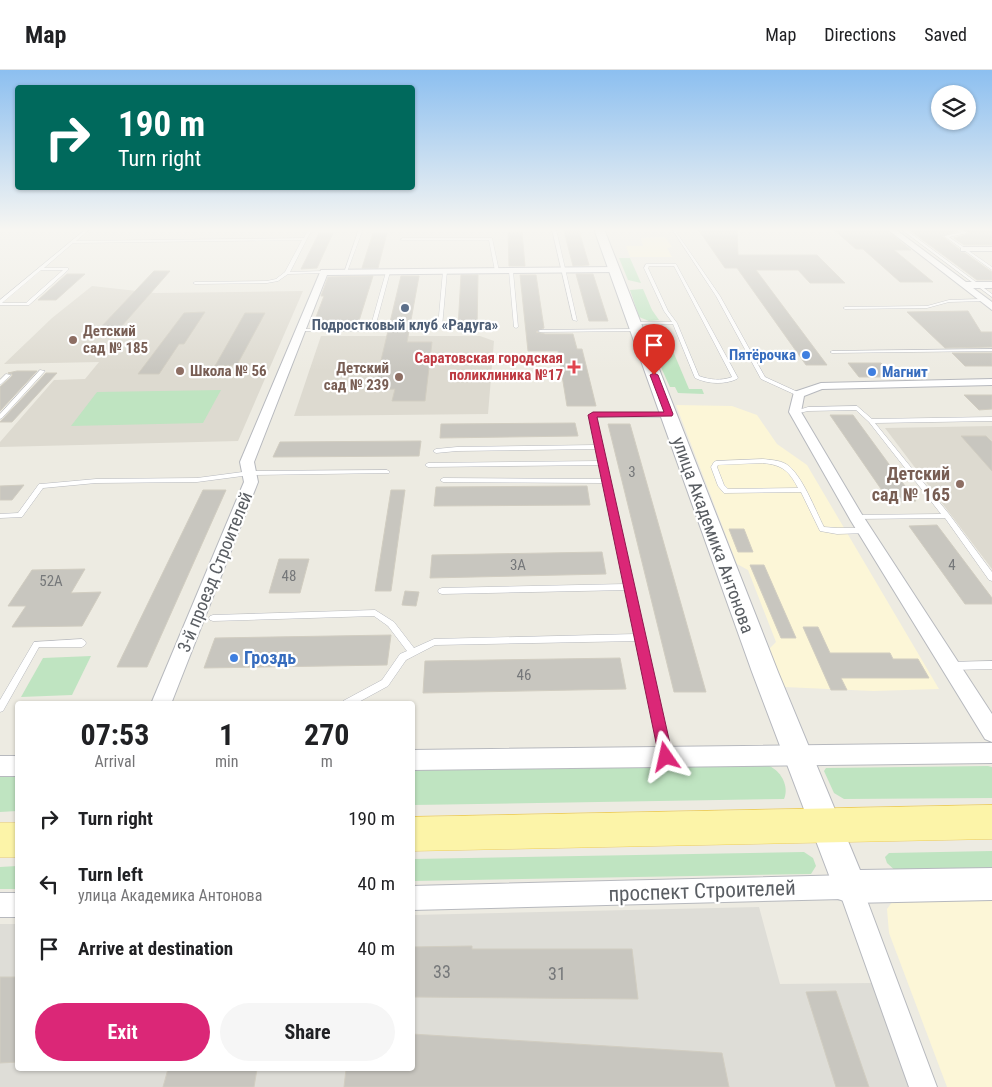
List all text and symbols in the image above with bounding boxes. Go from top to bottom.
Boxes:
text: Map [25,21,66,49]
text: Map [765,24,796,45]
text: Directions [824,24,896,45]
text: Saved [924,24,967,45]
map controls [931,85,976,130]
button: layers [931,85,976,130]
text: 190 m [118,104,205,145]
icon: right [35,105,100,170]
text: Turn right [118,146,201,171]
marker: Подростковый клуб «Радуга» [399,302,411,314]
place label: Подростковый клуб «Радуга» [312,316,499,334]
place label: Детский сад № 185 [83,322,148,357]
pin [633,324,675,375]
icon: arrive [640,331,668,359]
marker: Детский сад № 185 [67,334,79,346]
place label: Пятёрочка [729,346,796,364]
place label: Саратовская городская поликлиника №17 [414,349,563,384]
marker: Пятёрочка [800,349,812,361]
place label: Детский сад № 239 [324,359,389,394]
marker: Саратовская городская поликлиника №17 [567,360,581,374]
place label: Школа № 56 [190,362,267,380]
place label: Магнит [882,363,928,381]
marker: Школа № 56 [174,365,186,377]
marker: Магнит [866,366,878,378]
marker: Детский сад № 239 [393,371,405,383]
street label: улица Академика Антонова [668,434,759,636]
house number: 3 [628,463,636,481]
place label: Детский сад № 165 [872,463,950,505]
marker: Детский сад № 165 [954,478,966,490]
street label: 3-й проезд Строителей [173,489,256,655]
house number: 3А [510,556,526,574]
house number: 4 [948,556,956,574]
house number: 48 [282,567,296,585]
house number: 52А [39,572,63,590]
place label: Гроздь [244,647,296,668]
marker: Гроздь [228,652,240,664]
house number: 46 [517,666,531,684]
text: 07:53 [81,717,149,752]
text: 1 [219,717,234,752]
text: 270 [304,717,349,752]
position arrow [639,730,691,782]
text: Arrival [95,752,135,771]
text: min [215,752,238,771]
text: m [321,752,333,771]
icon: right [35,805,63,833]
text: Turn right [78,807,153,830]
text: 190 m [348,807,395,830]
text: Turn left [78,863,143,886]
icon: left [35,870,63,898]
text: 40 m [358,872,395,895]
street label: проспект Строителей [608,876,796,906]
text: улица Академика Антонова [78,886,262,905]
icon: arrive [35,935,63,963]
text: Arrive at destination [78,937,233,960]
text: 40 m [358,937,395,960]
house number: 33 [433,961,451,982]
house number: 31 [548,963,566,984]
button: Exit [35,1003,210,1061]
button: Share [220,1003,395,1061]

